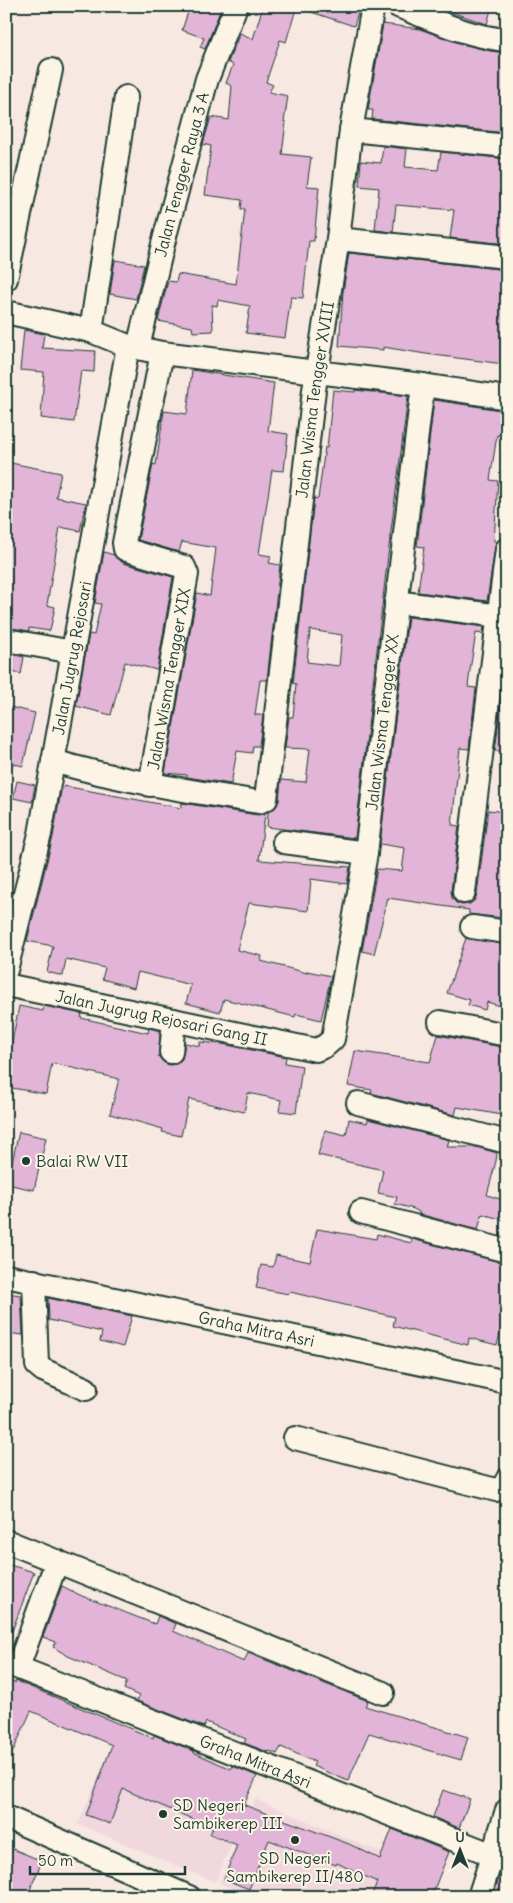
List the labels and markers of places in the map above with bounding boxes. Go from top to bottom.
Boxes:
place label: Balai RW VII [36,1151,128,1171]
marker: Balai RW VII [20,1155,32,1167]
place label: SD Negeri Sambikerep III [173,1795,283,1833]
marker: SD Negeri Sambikerep III [157,1808,169,1820]
marker: SD Negeri Sambikerep II/480 [289,1834,301,1846]
place label: SD Negeri Sambikerep II/480 [226,1848,364,1886]

